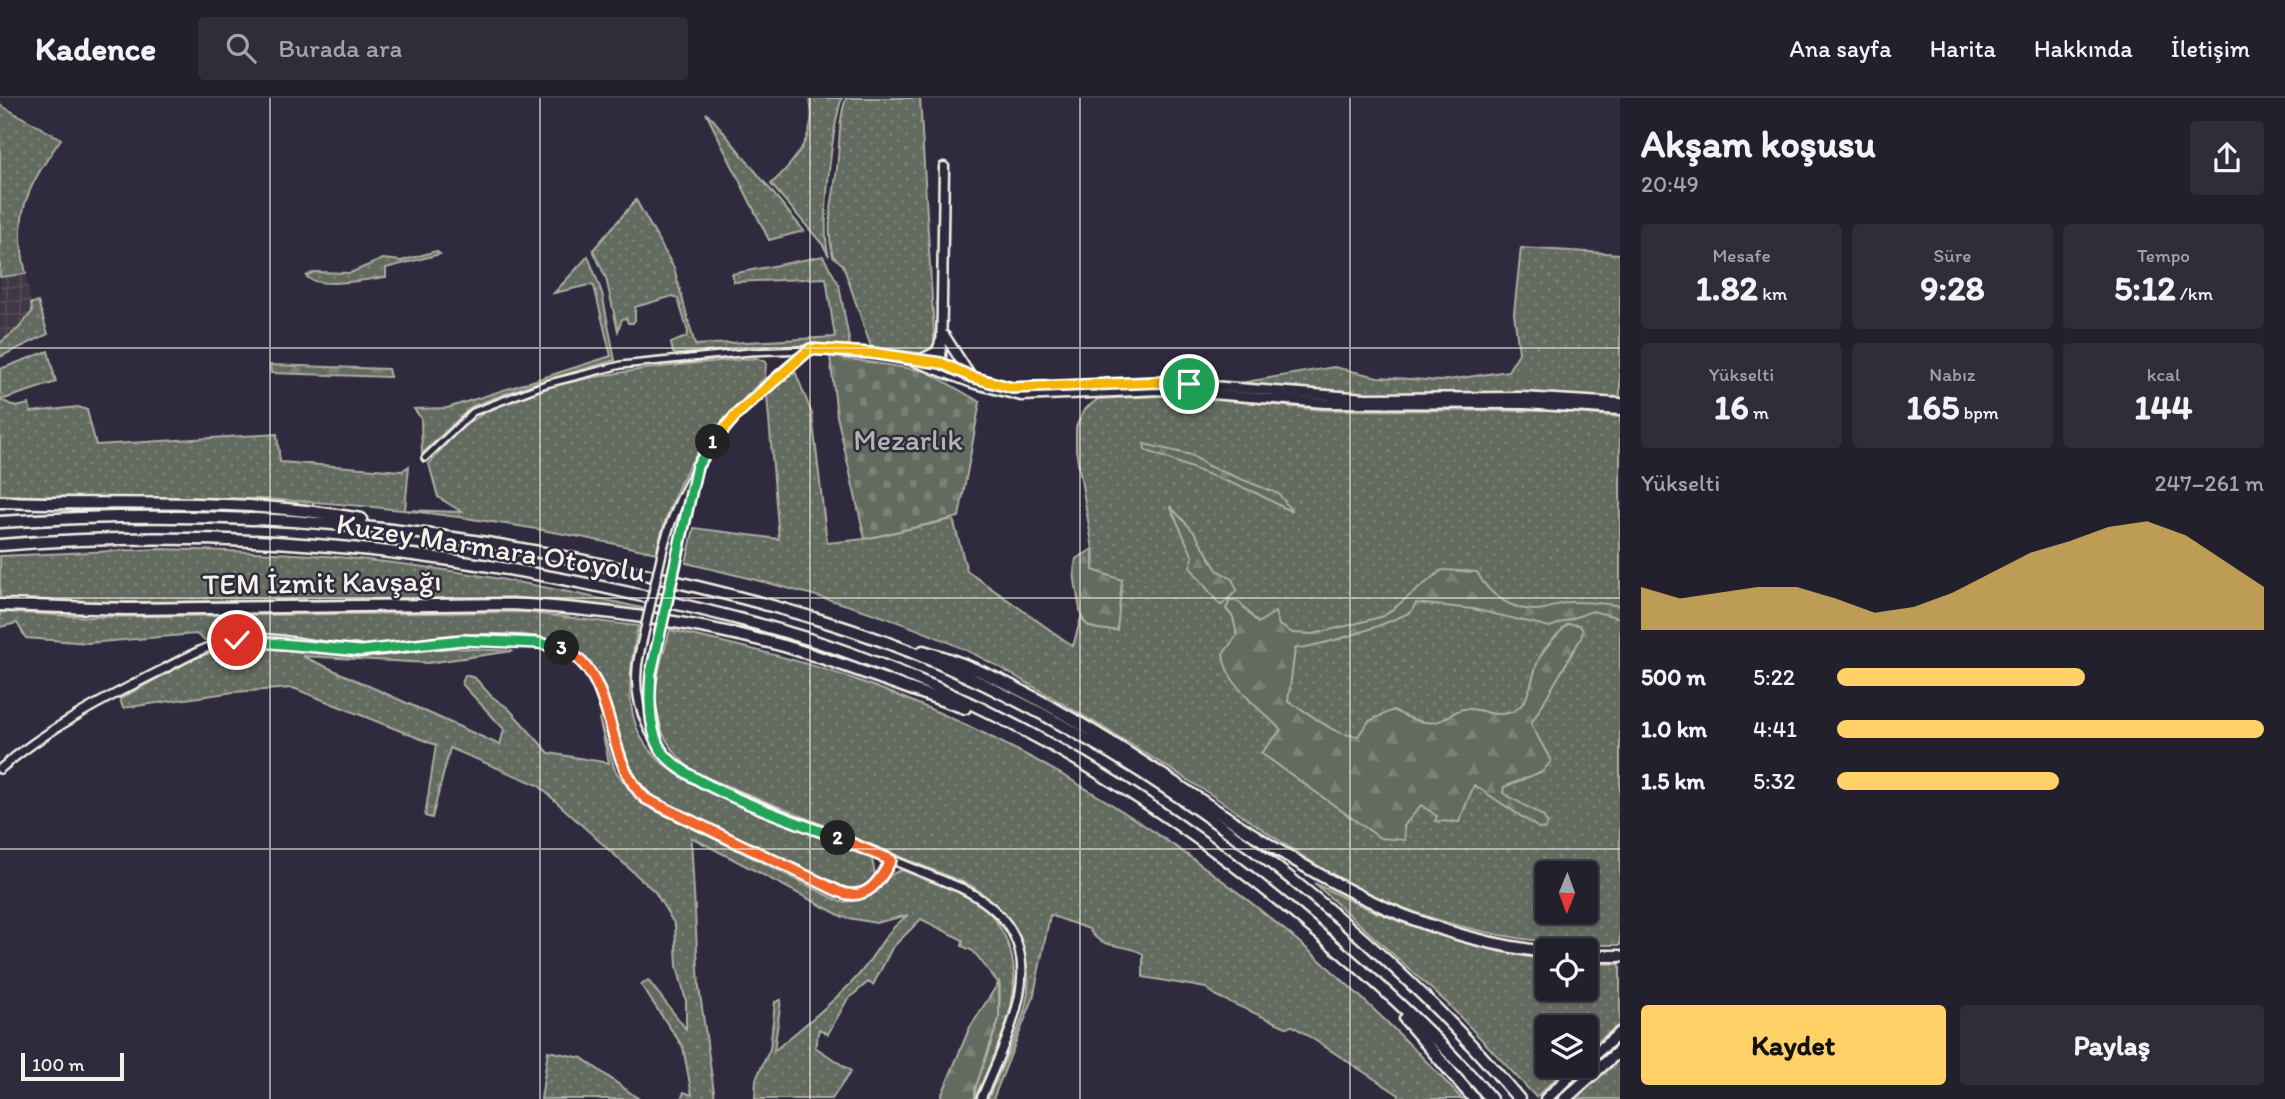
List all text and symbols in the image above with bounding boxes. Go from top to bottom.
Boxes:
search box [198,17,688,80]
text: Kadence [35,29,156,68]
icon: search [222,29,260,67]
text: Burada ara [278,32,402,64]
text: Ana sayfa [1789,34,1892,63]
text: Harita [1930,34,1996,63]
text: Hakkında [2034,34,2133,63]
text: İletişim [2171,34,2250,63]
text: Akşam koşusu [1641,121,1876,167]
button: share [2190,121,2264,195]
text: 20:49 [1641,170,1699,198]
text: Mesafe [1712,244,1771,267]
text: Süre [1934,244,1971,267]
text: Tempo [2137,244,2190,267]
text: 1.82 [1696,267,1758,309]
text: 9:28 [1920,267,1985,309]
text: 5:12 [2114,267,2176,309]
text: km [1758,282,1787,305]
text: /km [2176,282,2213,305]
pin [1159,354,1219,414]
text: Yükselti [1709,363,1774,386]
text: Nabız [1929,363,1976,386]
text: kcal [2147,363,2180,386]
icon: arrive [1170,365,1208,403]
text: 16 [1714,386,1749,428]
text: 165 [1906,386,1959,428]
text: 144 [2134,386,2193,428]
text: m [1749,401,1769,424]
text: bpm [1959,401,1999,424]
park label: Mezarlık [853,421,963,458]
pin: 1 [696,424,730,460]
text: 1 [708,430,717,453]
text: Yükselti [1641,469,1720,497]
text: 247–261 m [2154,469,2264,497]
street label: Kuzey Marmara Otoyolu [334,504,648,590]
street label: TEM İzmit Kavşağı [202,561,442,603]
pin [207,610,267,670]
icon: check [218,621,256,659]
pin: 3 [544,630,580,666]
text: 3 [556,636,567,659]
text: 500 m [1641,663,1706,691]
text: 5:22 [1753,663,1795,691]
text: 1.0 km [1641,715,1707,743]
text: 4:41 [1753,715,1797,743]
text: 1.5 km [1641,767,1705,795]
text: 5:32 [1753,767,1795,795]
pin: 2 [820,820,856,856]
text: 2 [833,826,843,849]
north arrow [1535,861,1598,924]
map controls [1535,861,1598,1078]
button: locate [1535,938,1598,1001]
button: Kaydet [1641,1005,1946,1085]
button: Paylaş [1960,1005,2264,1085]
button: layers [1535,1015,1598,1078]
scale bar [21,1050,124,1082]
text: 100 m [32,1053,84,1076]

